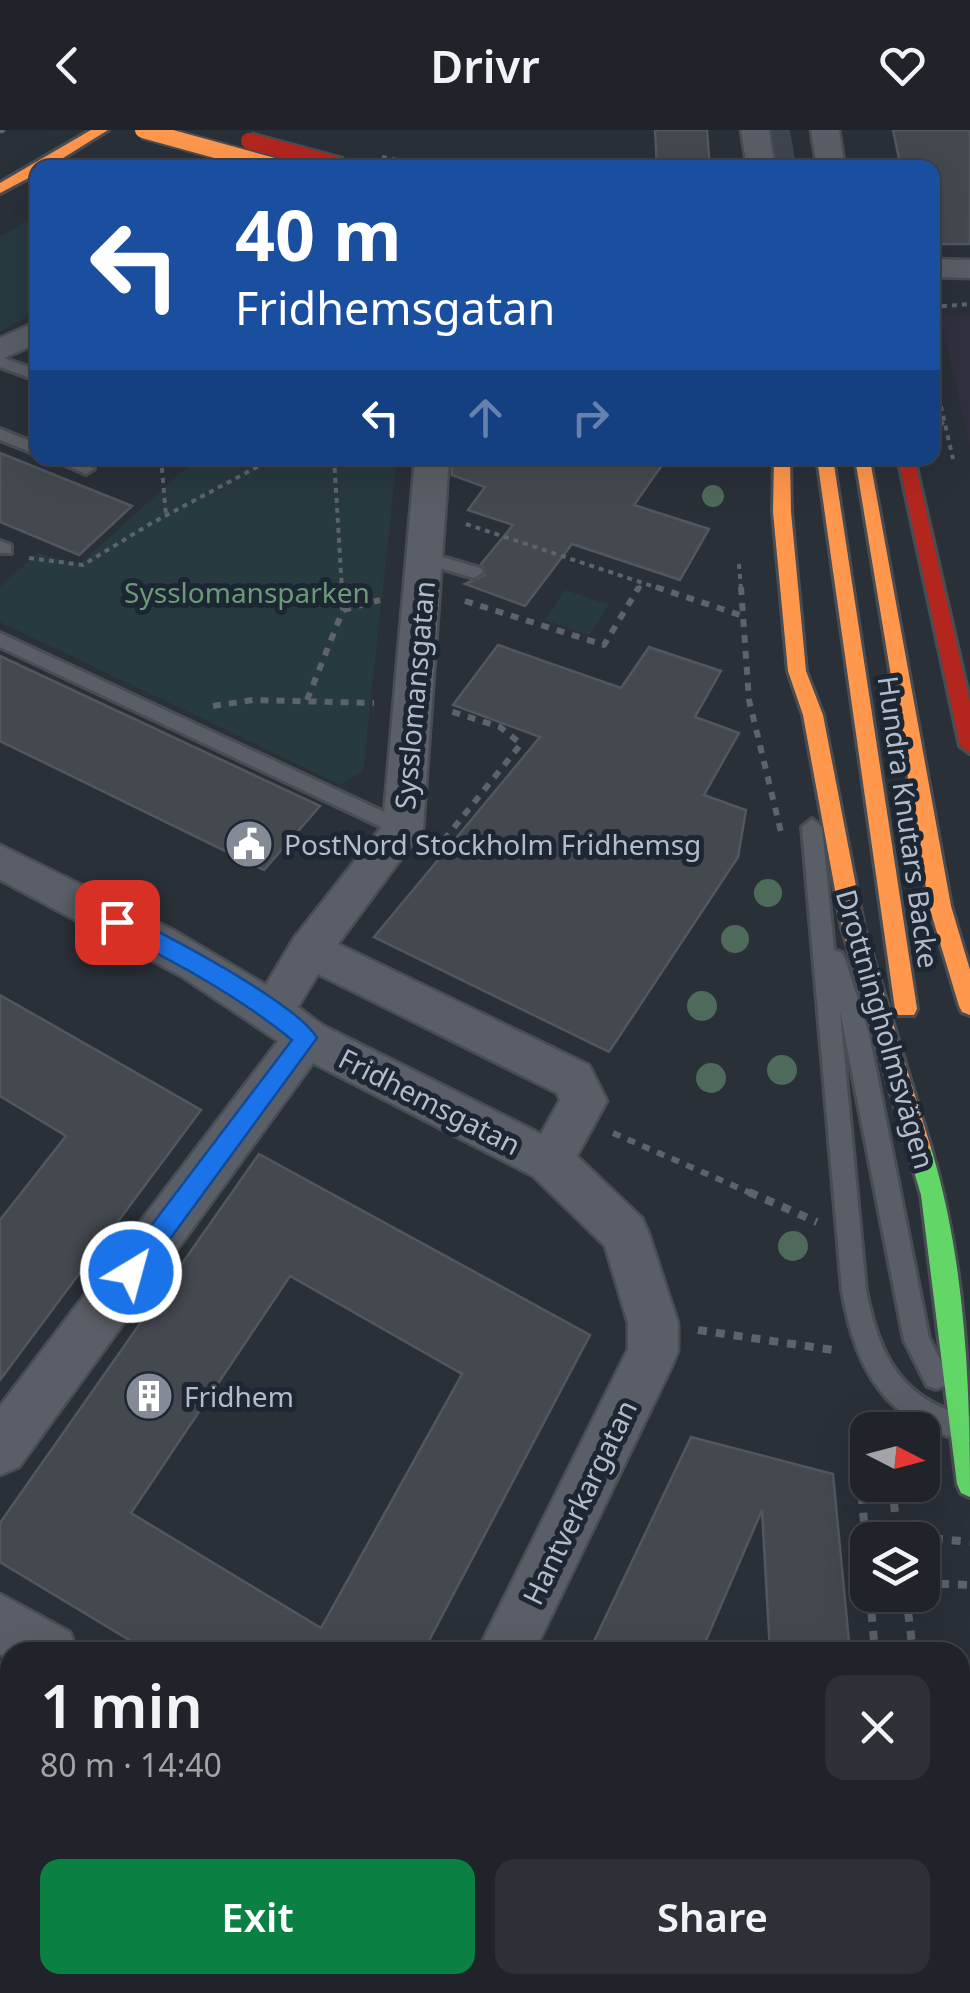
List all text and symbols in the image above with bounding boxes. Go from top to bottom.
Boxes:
text: Drivr [430,35,540,96]
icon: back [40,38,95,93]
icon: heart [875,38,930,93]
text: 40 m [235,186,402,282]
icon: left [70,200,200,330]
text: Fridhemsgatan [235,277,555,338]
icon: left [353,390,408,445]
icon: ahead [458,390,513,445]
icon: right [563,390,618,445]
park label: Sysslomansparken [124,573,370,611]
street label: Sysslomansgatan [385,579,443,811]
street label: Hundra Knutars Backe [870,673,948,971]
public building icon: PostNord Stockholm Fridhemsg [223,818,275,870]
place label: PostNord Stockholm Fridhemsg [284,825,701,863]
pin [75,880,160,965]
street label: Drottningholmsvägen [828,885,944,1173]
icon: arrive [90,895,145,950]
street label: Fridhemsgatan [333,1039,527,1163]
position arrow [79,1220,183,1324]
building icon: Fridhem [123,1370,175,1422]
place label: Fridhem [184,1377,294,1415]
street label: Hantverkargatan [513,1393,645,1611]
north arrow [850,1412,940,1502]
map controls [850,1412,940,1612]
button: layers [850,1522,940,1612]
text: 1 min [40,1664,203,1746]
button: close [825,1675,930,1780]
text: 80 m · 14:40 [40,1743,222,1786]
button: Exit [40,1859,475,1974]
button: Share [495,1859,930,1974]

